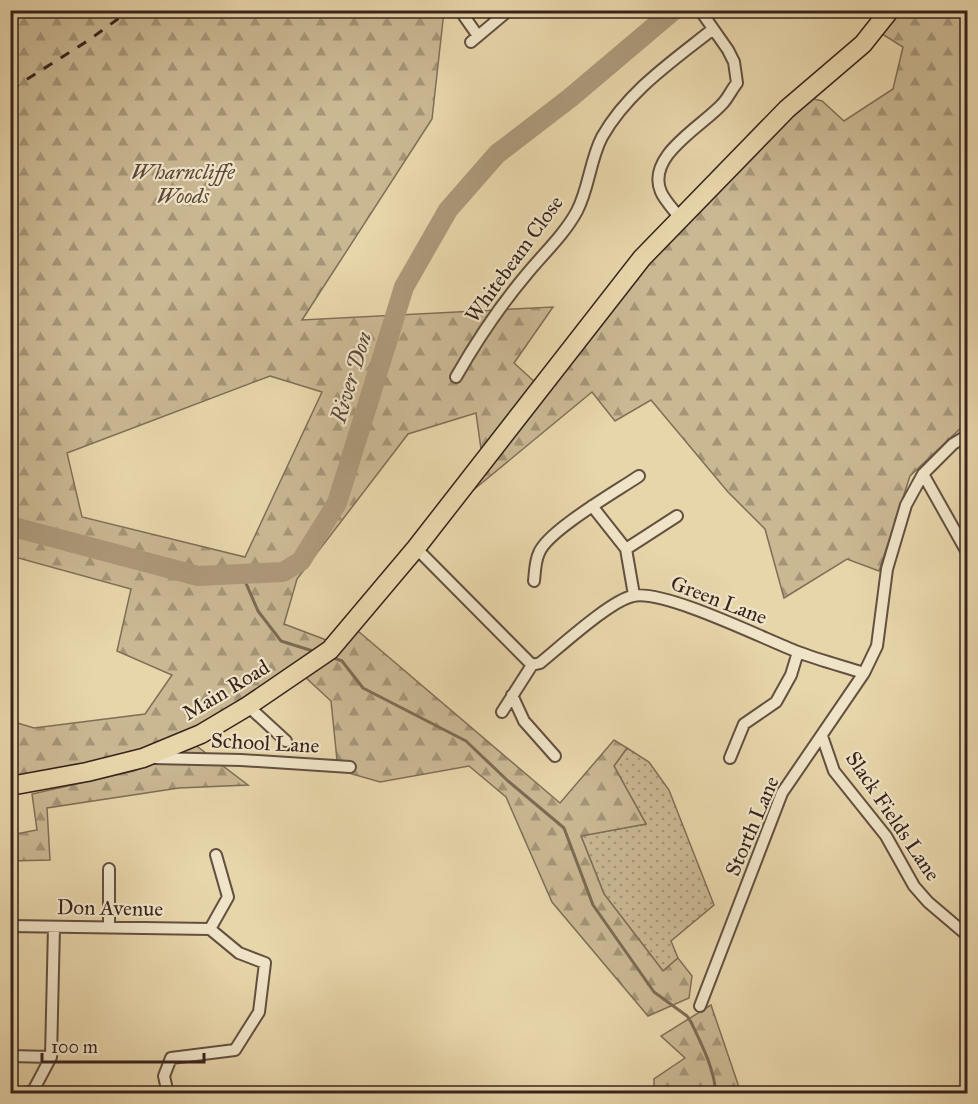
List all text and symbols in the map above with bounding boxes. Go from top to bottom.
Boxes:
park label: Wharncliffe Woods [131,159,236,209]
street label: Whitebeam Close [459,190,569,328]
water label: River Don [324,328,378,427]
street label: Green Lane [667,570,771,630]
street label: Main Road [178,654,275,726]
street label: School Lane [210,727,320,759]
street label: Slack Fields Lane [840,746,946,886]
street label: Storth Lane [719,772,785,880]
street label: Don Avenue [57,894,164,922]
scale bar [42,1026,204,1064]
text: 100 m [51,1036,98,1058]

